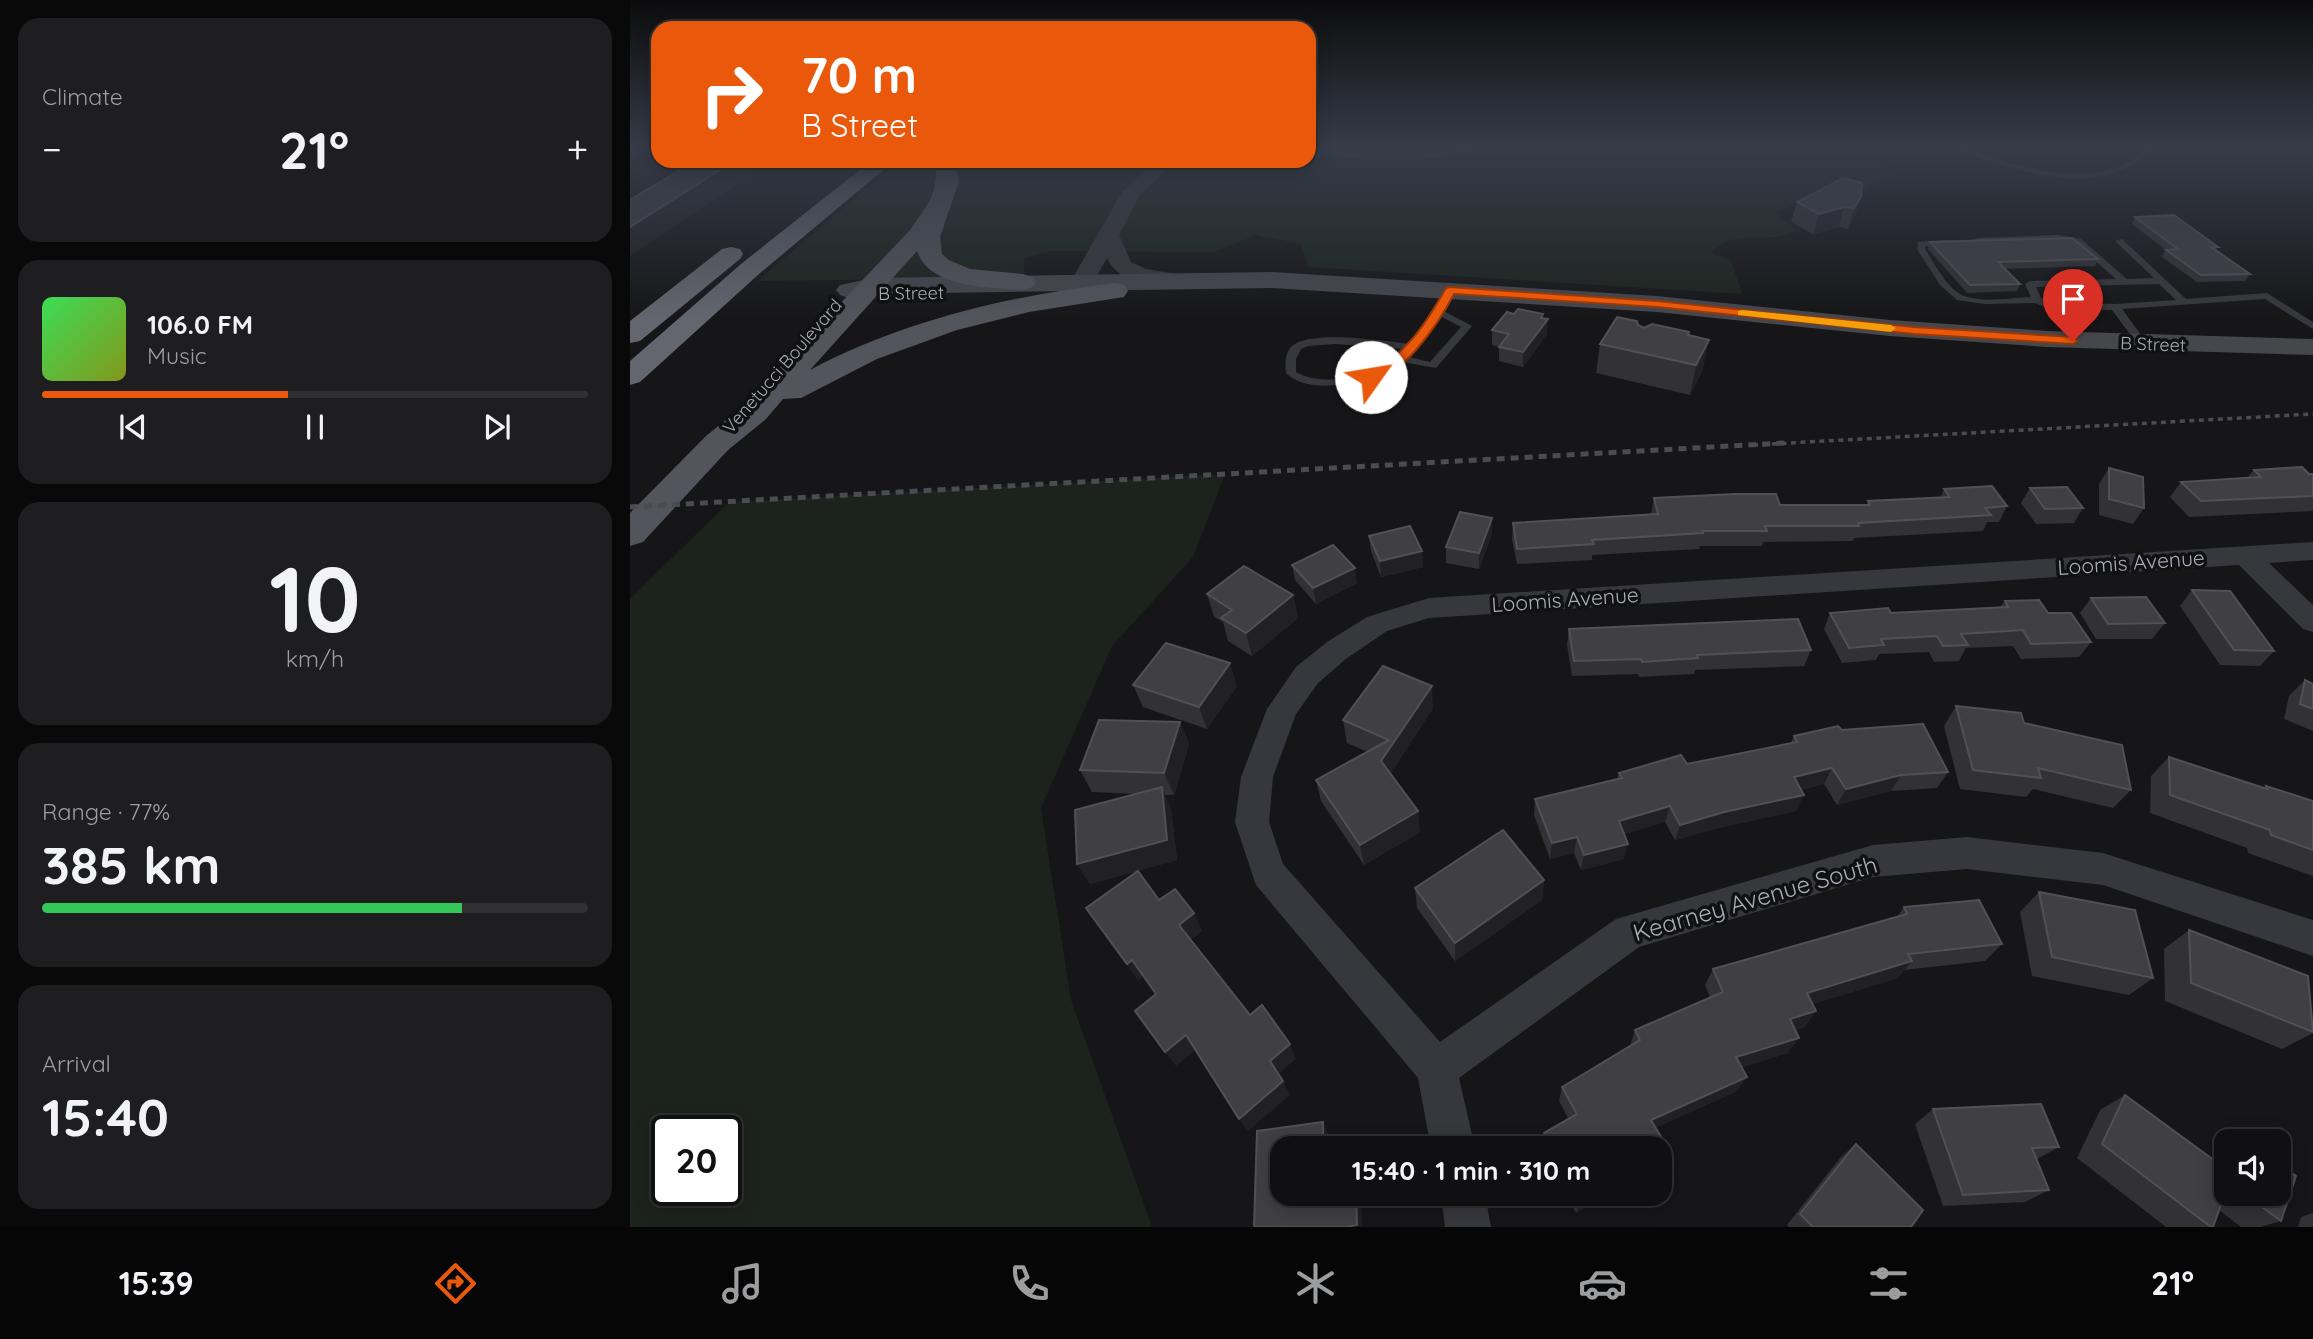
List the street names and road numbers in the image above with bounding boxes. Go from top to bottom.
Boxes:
street label: B Street [878,281,944,305]
street label: Venetucci Boulevard [717,294,847,438]
street label: B Street [2120,331,2186,357]
street label: Loomis Avenue [2056,544,2206,580]
street label: Loomis Avenue [1490,581,1640,617]
street label: Kearney Avenue South [1629,849,1881,947]

